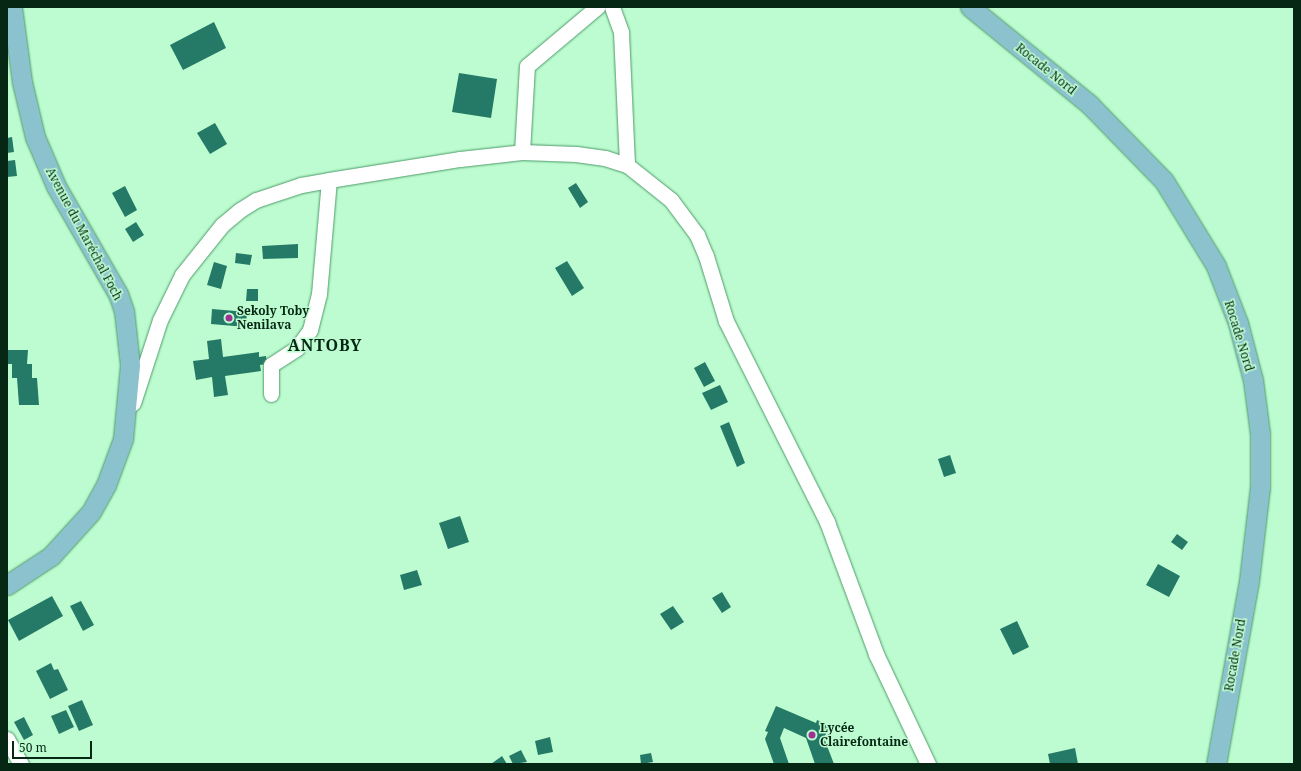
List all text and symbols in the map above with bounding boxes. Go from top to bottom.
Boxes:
street label: Rocade Nord [1013,40,1079,98]
street label: Avenue du Maréchal Foch [43,165,125,303]
street label: Rocade Nord [1221,299,1257,373]
place label: Sekoly Toby Nenilava [237,304,309,332]
marker: Sekoly Toby Nenilava [224,313,234,323]
district label: ANTOBY [288,335,362,355]
street label: Rocade Nord [1222,618,1248,692]
place label: Lycée Clairefontaine [820,721,908,749]
marker: Lycée Clairefontaine [807,730,817,740]
scale bar [14,733,94,759]
text: 50 m [19,739,47,756]

